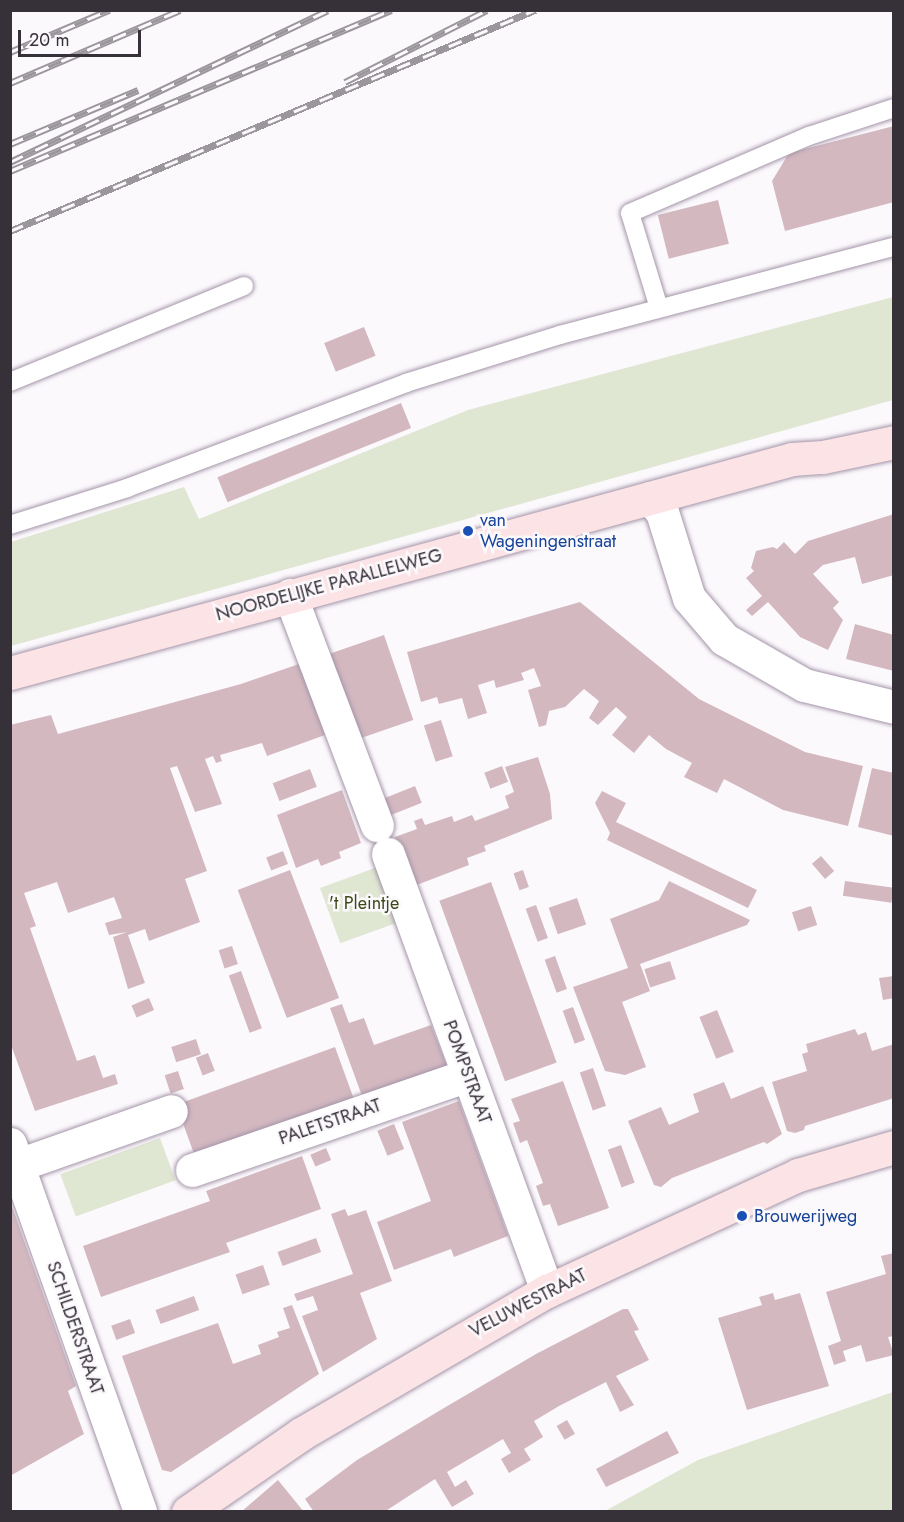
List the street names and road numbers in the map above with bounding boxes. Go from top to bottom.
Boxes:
street label: NOORDELIJKE PARALLELWEG [213,544,445,626]
street label: POMPSTRAAT [438,1017,496,1127]
street label: PALETSTRAAT [276,1094,384,1150]
street label: SCHILDERSTRAAT [42,1259,108,1397]
street label: VELUWESTRAAT [466,1264,590,1342]

